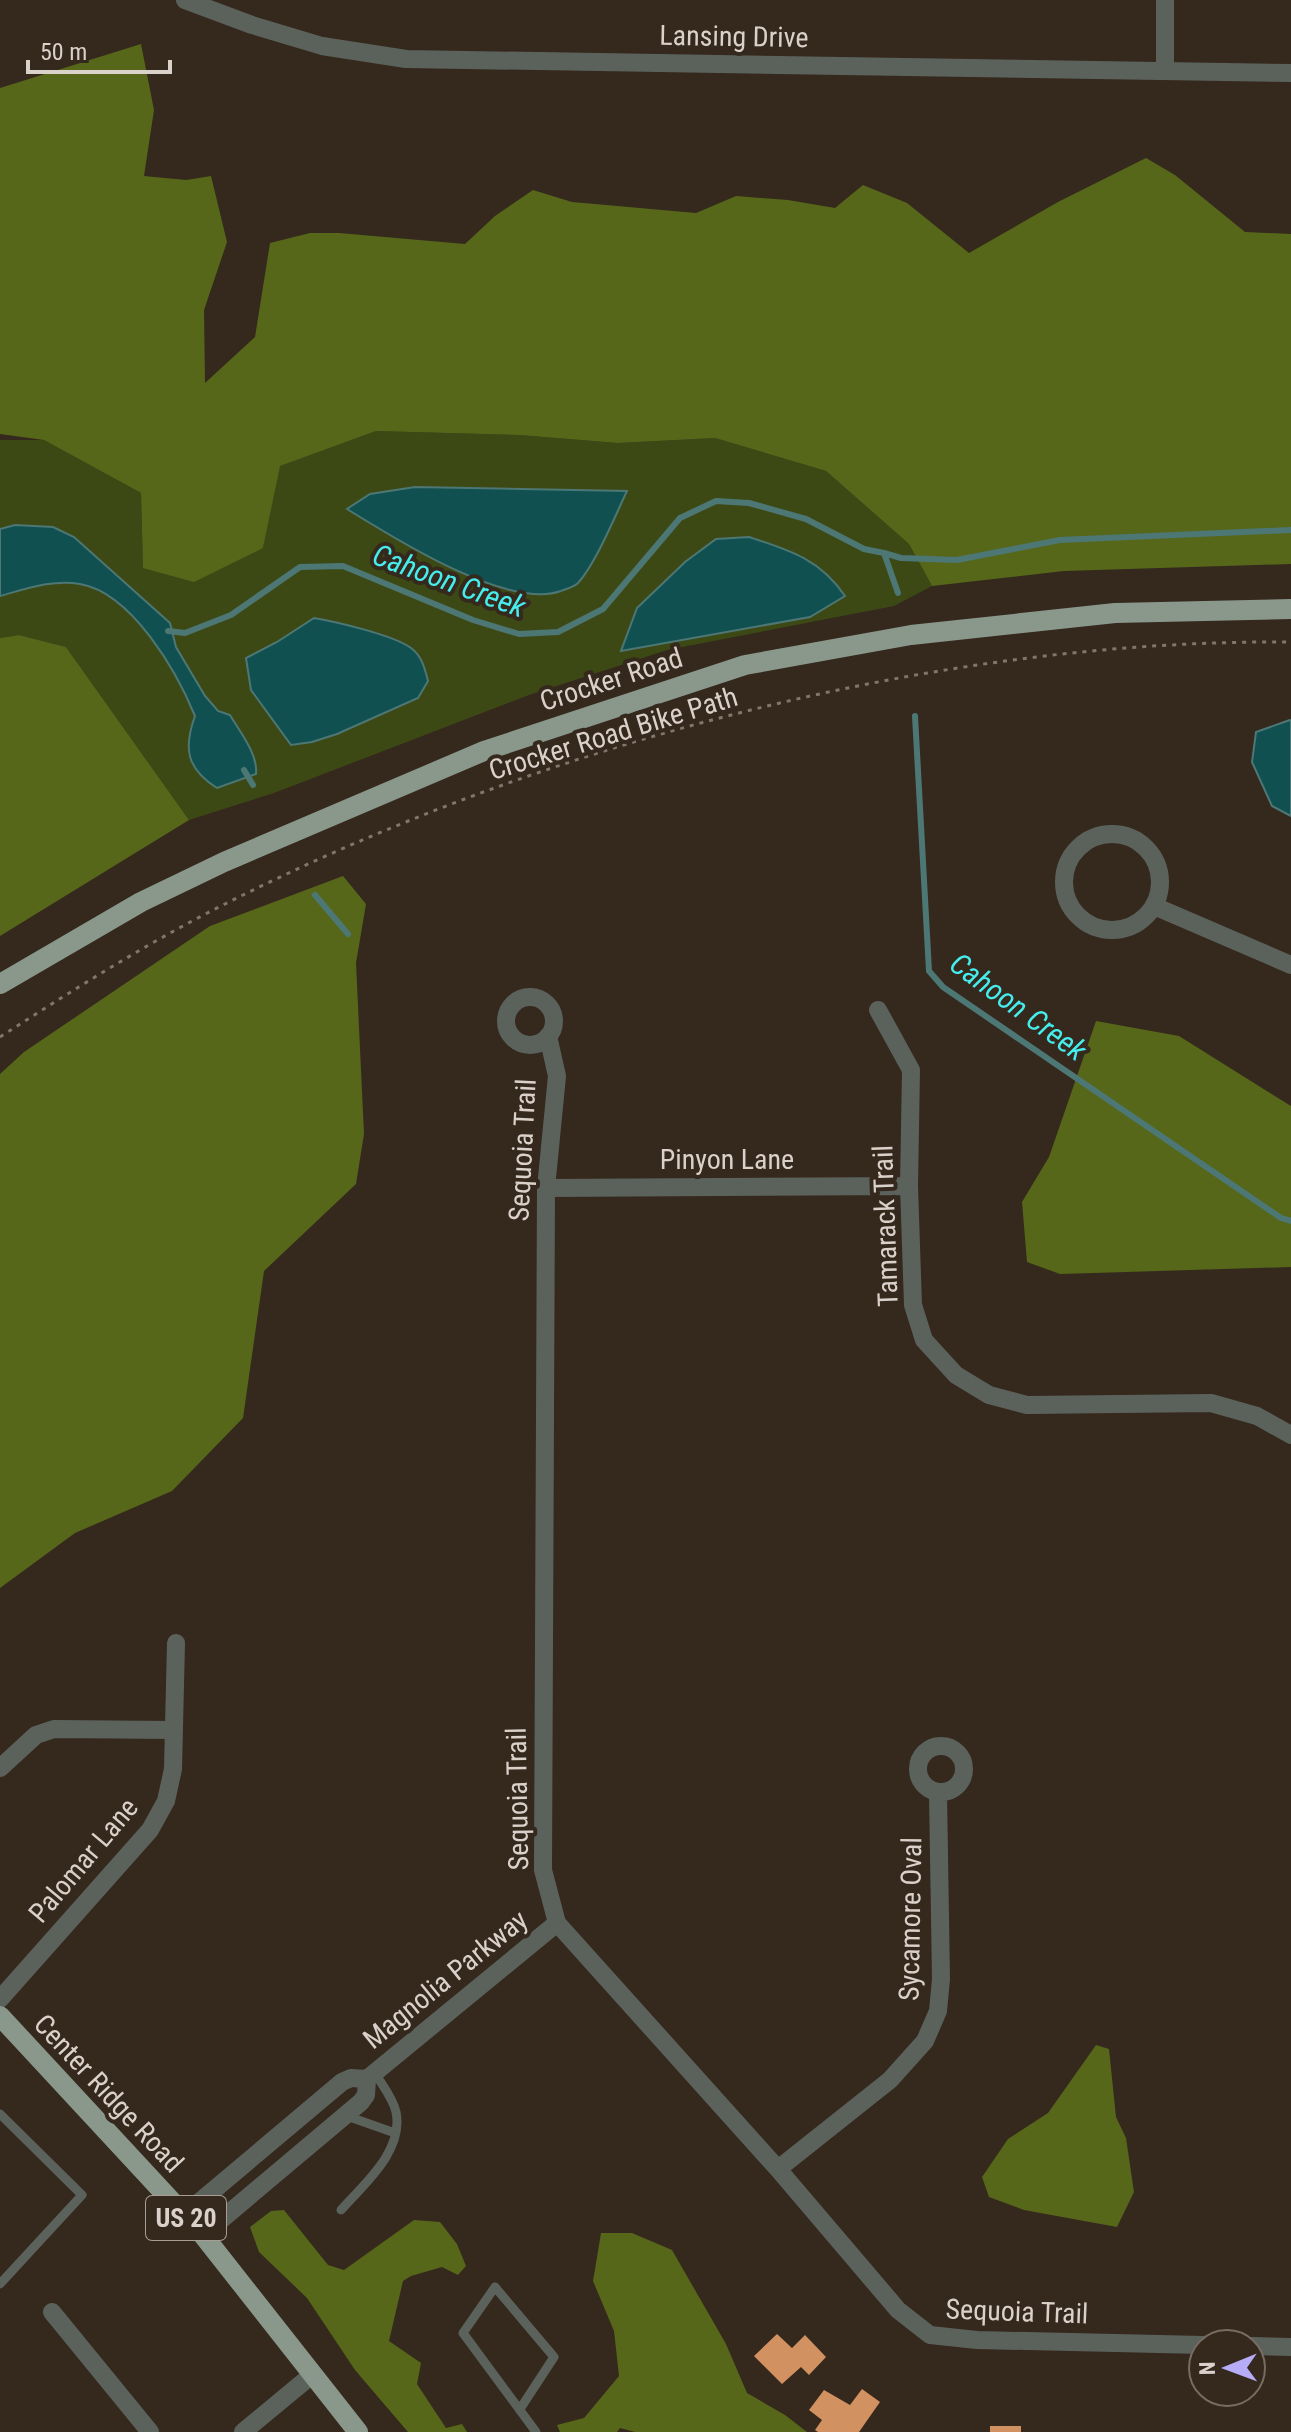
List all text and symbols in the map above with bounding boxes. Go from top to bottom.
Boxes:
street label: Lansing Drive [659,19,809,54]
scale bar [28,24,170,74]
text: 50 m [40,38,87,66]
water label: Cahoon Creek [368,537,531,625]
street label: Crocker Road [536,641,687,718]
street label: Crocker Road Bike Path [485,680,742,787]
water label: Cahoon Creek [943,945,1094,1068]
street label: Sequoia Trail [502,1078,543,1222]
street label: Pinyon Lane [660,1143,794,1176]
street label: Tamarack Trail [866,1145,905,1307]
street label: Sequoia Trail [500,1727,535,1871]
street label: Palomar Lane [22,1791,145,1929]
street label: Sycamore Oval [893,1837,928,2001]
street label: Magnolia Parkway [357,1903,534,2056]
street label: Center Ridge Road [27,2008,190,2179]
road number: US 20 [146,2196,226,2240]
street label: Sequoia Trail [945,2293,1089,2330]
north arrow [1187,2328,1267,2408]
text: N [1195,2361,1220,2375]

